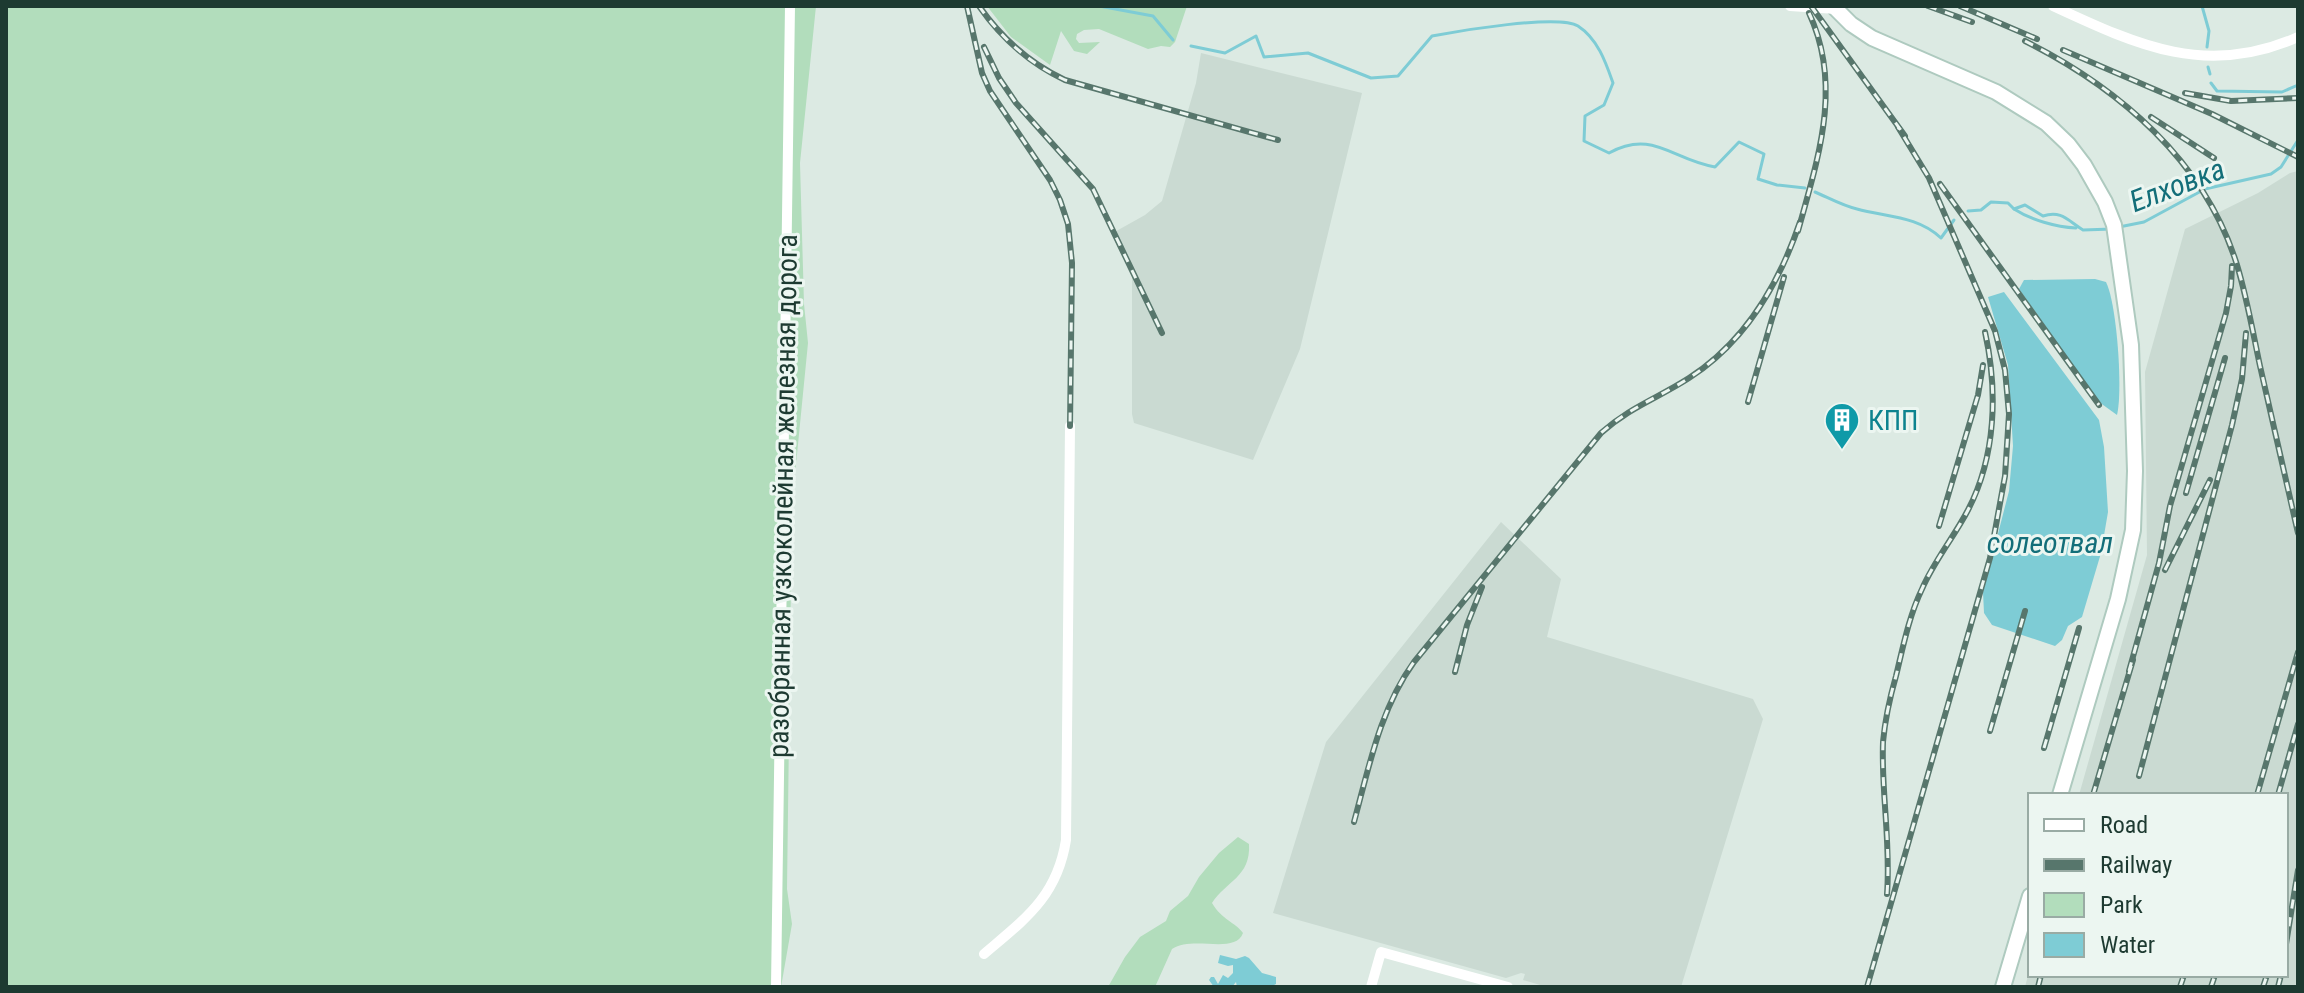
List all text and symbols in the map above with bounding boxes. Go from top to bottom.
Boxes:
water label: Елховка [2125,151,2229,219]
street label: разобранная узкоколейная железная дорога [762,234,804,758]
building icon: КПП [1823,401,1861,451]
place label: КПП [1868,404,1918,437]
water label: солеотвал [1987,525,2113,560]
legend [2028,793,2288,977]
text: Road [2100,811,2148,839]
text: Railway [2100,851,2172,879]
text: Park [2100,891,2143,919]
text: Water [2100,931,2155,959]

